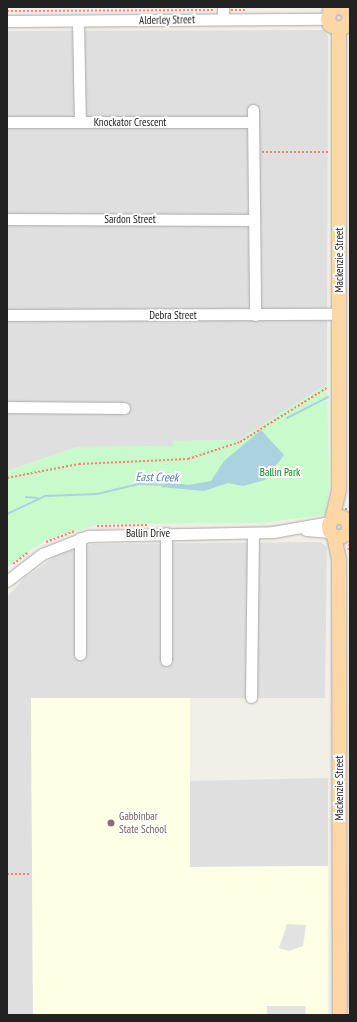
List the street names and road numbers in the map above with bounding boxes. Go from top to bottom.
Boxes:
street label: Alderley Street [139,13,195,27]
street label: Knockator Crescent [94,115,166,129]
street label: Sardon Street [104,212,156,226]
street label: Mackenzie Street [332,228,346,292]
street label: Debra Street [149,308,197,322]
street label: Ballin Drive [126,526,170,540]
street label: Mackenzie Street [332,756,346,820]

